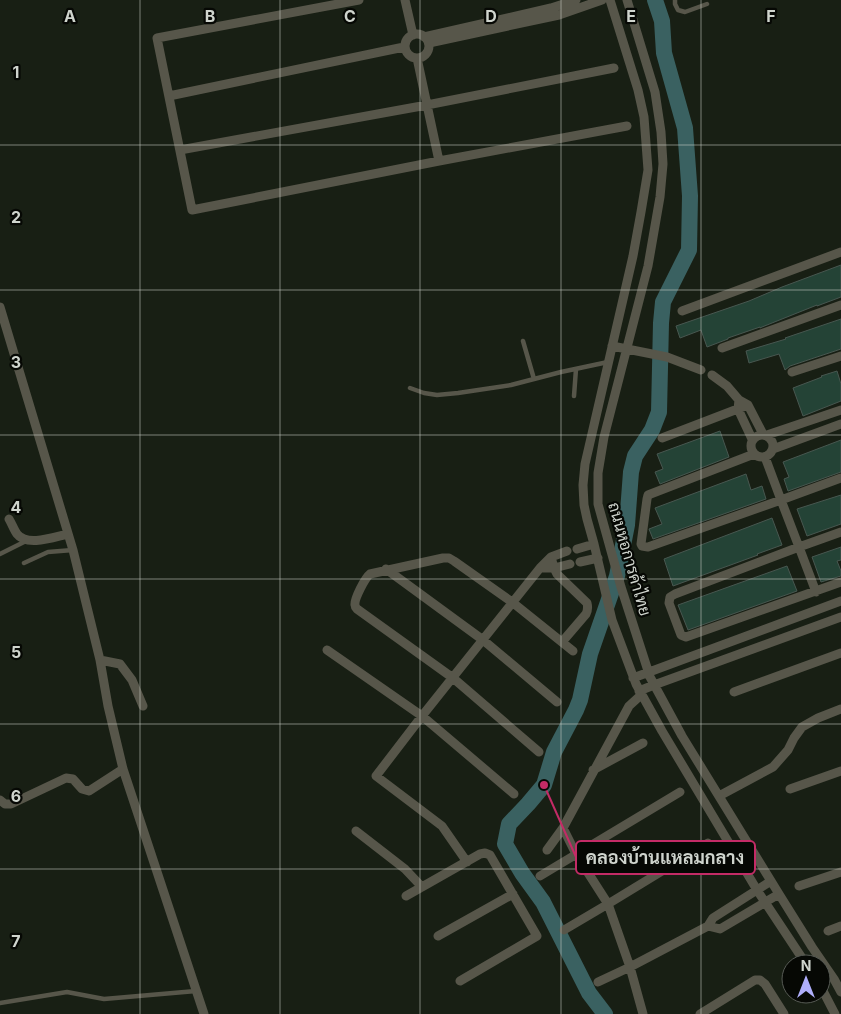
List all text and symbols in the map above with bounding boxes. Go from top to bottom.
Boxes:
text: A [64,6,76,26]
text: B [205,6,215,26]
text: C [344,6,356,26]
text: D [485,6,497,26]
text: E [626,6,636,26]
text: F [766,6,776,26]
text: 1 [13,62,19,82]
text: 2 [11,207,21,227]
text: 3 [11,352,21,372]
text: 4 [11,497,22,517]
street label: ถนนหอการค้าไทย [604,500,657,618]
text: 5 [11,642,21,662]
text: 6 [11,786,21,806]
callout: คลองบ้านแหลมกลาง [576,841,755,874]
text: คลองบ้านแหลมกลาง [586,846,744,868]
text: 7 [11,931,21,951]
north arrow [781,954,831,1004]
text: N [801,957,811,974]

